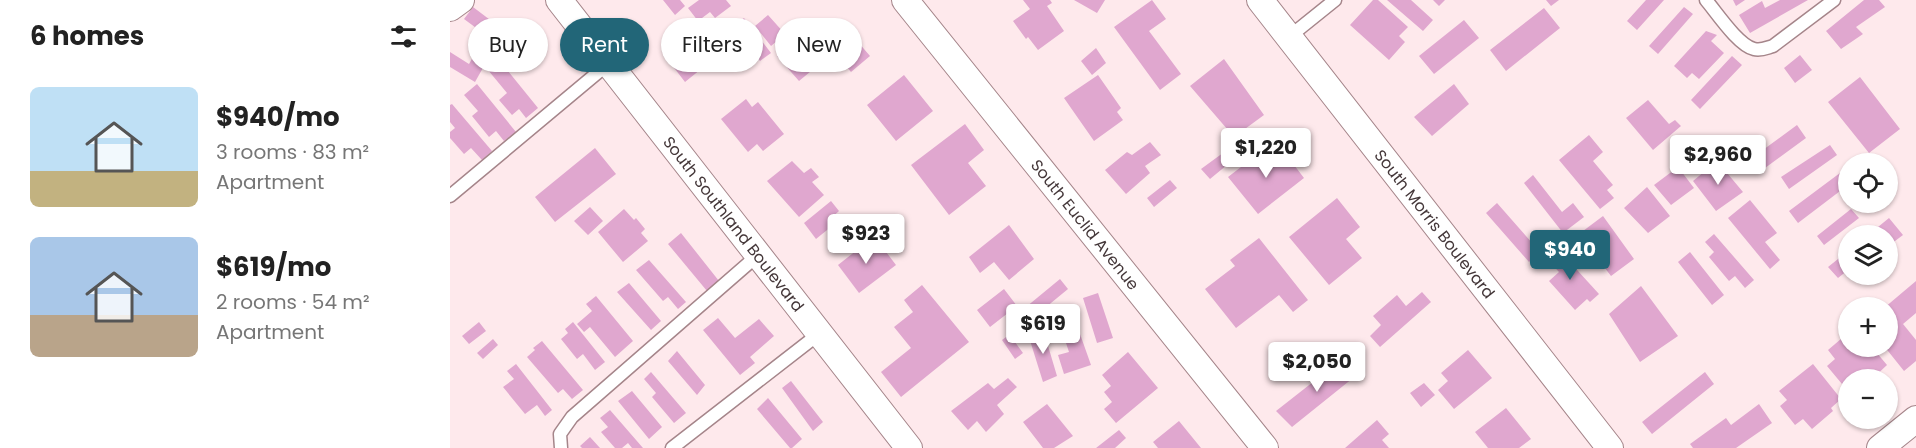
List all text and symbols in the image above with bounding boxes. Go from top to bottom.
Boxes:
text: 6 homes [30,18,144,54]
chip: Buy [468,18,548,72]
chip: Rent [560,18,649,72]
chip: Filters [661,18,763,72]
chip: New [775,18,862,72]
icon: filters [387,20,420,53]
text: $940/mo [216,99,340,135]
icon: home [78,111,150,183]
pin: $1,220 [1217,128,1315,179]
street label: South Southland Boulevard [658,131,810,316]
text: $1,220 [1235,133,1297,161]
pin: $2,960 [1669,135,1767,186]
text: 3 rooms · 83 m² [216,138,369,166]
text: $2,960 [1684,140,1752,168]
street label: South Morris Boulevard [1369,144,1500,303]
map controls [1838,153,1898,429]
button: locate [1838,153,1898,213]
street label: South Euclid Avenue [1026,154,1145,295]
text: Apartment [216,168,324,196]
pin: $923 [830,214,902,265]
text: $923 [842,219,890,247]
button: layers [1838,225,1898,285]
pin: $940 [1534,230,1606,281]
text: $940 [1544,235,1596,263]
text: $619/mo [216,249,331,285]
icon: home [78,261,150,333]
text: 2 rooms · 54 m² [216,288,370,316]
button: + [1838,297,1898,357]
pin: $619 [1007,304,1079,355]
text: $619 [1020,309,1066,337]
text: Apartment [216,318,324,346]
pin: $2,050 [1268,342,1366,393]
text: $2,050 [1282,347,1352,375]
button: − [1838,369,1898,429]

